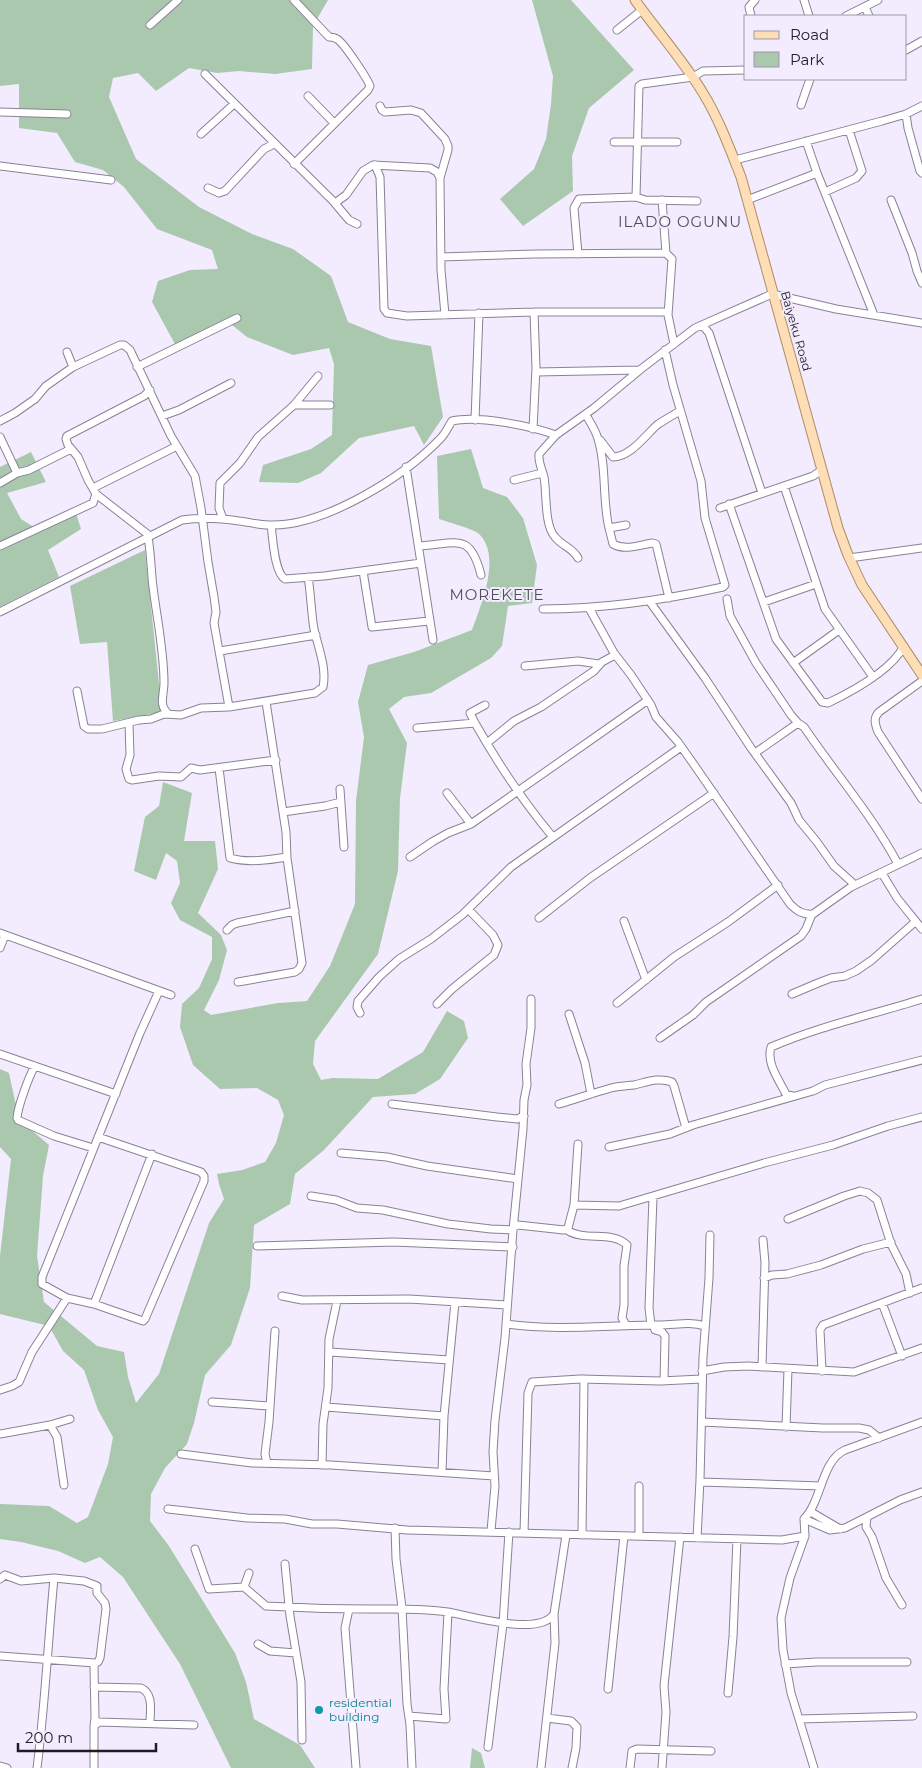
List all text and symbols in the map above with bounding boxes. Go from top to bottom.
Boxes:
legend [744,15,907,80]
text: Road [790,25,829,44]
text: Park [790,50,824,69]
district label: ILADO OGUNU [618,212,742,231]
street label: Baiyeku Road [778,289,815,373]
district label: MOREKETE [449,585,545,604]
place label: residential building [329,1695,392,1724]
marker: residential building [313,1704,325,1716]
scale bar [18,1720,155,1752]
text: 200 m [25,1728,73,1747]

